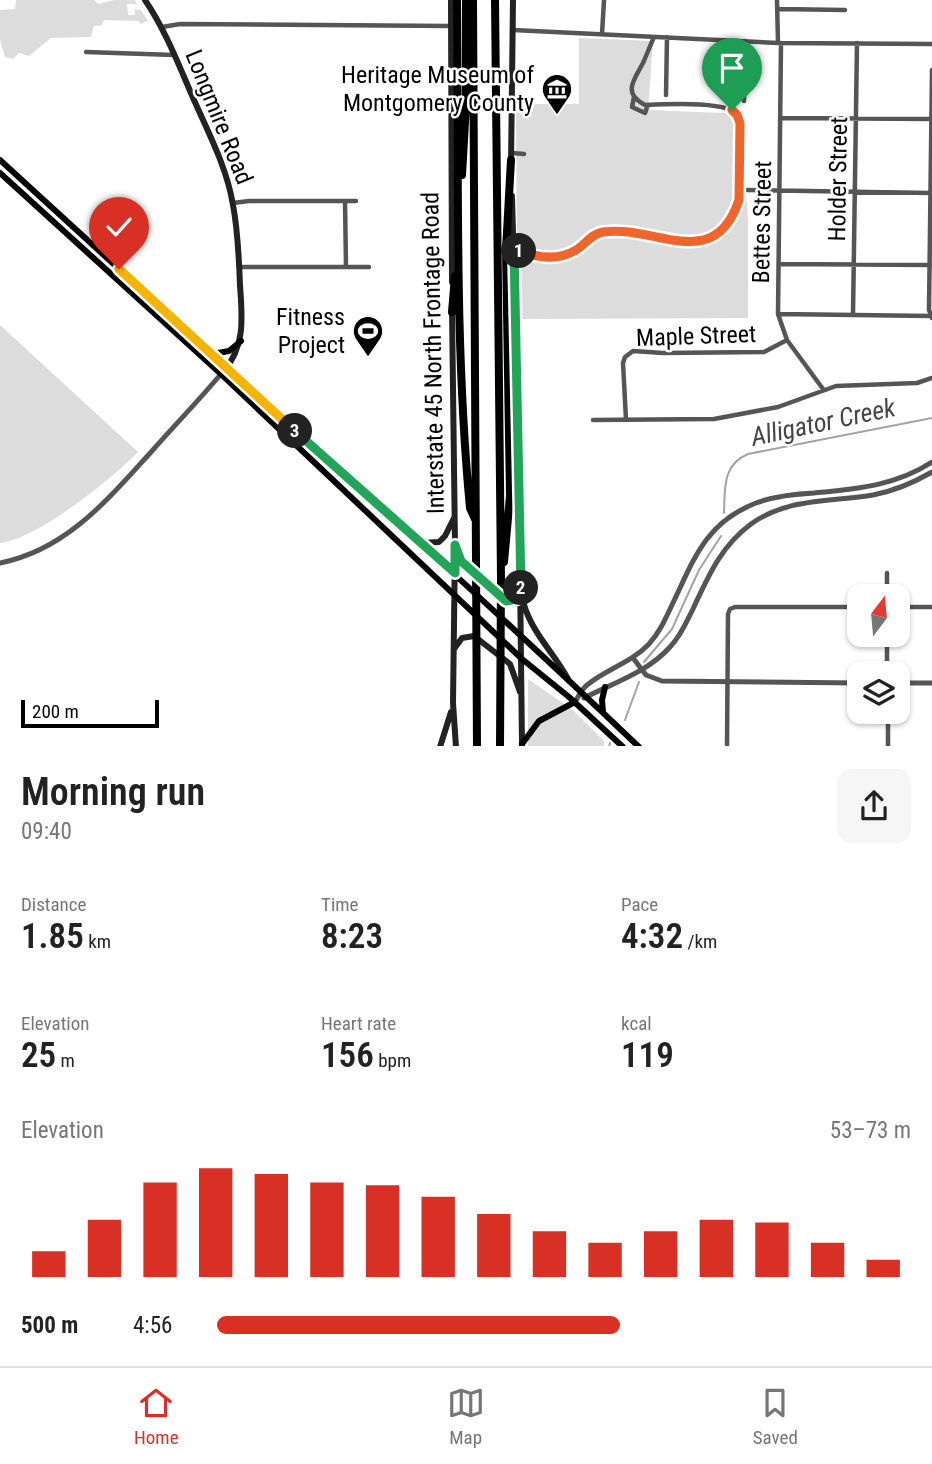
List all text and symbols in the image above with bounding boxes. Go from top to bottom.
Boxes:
pin [702,38,762,110]
street label: Longmire Road [179,46,259,188]
icon: arrive [713,49,751,87]
place label: Heritage Museum of Montgomery County [341,61,534,117]
museum icon: Heritage Museum of Montgomery County [540,72,574,116]
street label: Holder Street [823,116,853,242]
street label: Bettes Street [747,161,777,283]
street label: Interstate 45 North Frontage Road [416,192,450,514]
pin [89,197,149,269]
icon: check [100,208,138,246]
pin: 1 [502,233,536,268]
text: 1 [514,239,523,262]
place label: Fitness Project [276,303,345,359]
sports icon: Fitness Project [351,314,385,358]
street label: Maple Street [636,320,756,352]
water label: Alligator Creek [747,392,898,452]
pin: 3 [278,414,312,448]
text: 3 [290,419,299,442]
pin: 2 [504,570,538,606]
text: 2 [516,576,525,599]
north arrow [847,584,910,648]
map controls [847,584,910,724]
button: layers [847,661,910,724]
scale bar [21,698,159,729]
text: 200 m [32,700,79,723]
button: share [837,769,911,843]
text: Morning run [21,770,205,814]
text: 09:40 [21,818,72,845]
text: Distance [21,893,86,916]
text: Time [321,893,358,916]
text: Pace [621,893,658,916]
text: 1.85 [21,916,84,957]
text: 8:23 [321,916,383,957]
text: 4:32 [621,916,683,957]
text: km [84,930,111,953]
text: /km [683,930,717,953]
text: Elevation [21,1012,89,1035]
text: Heart rate [321,1012,396,1035]
text: kcal [621,1012,652,1035]
text: 25 [21,1035,56,1076]
text: 156 [321,1035,374,1076]
text: 119 [621,1035,674,1076]
text: m [56,1049,75,1072]
text: bpm [374,1049,411,1072]
text: Elevation [21,1117,104,1144]
text: 53–73 m [830,1117,911,1144]
text: 500 m [21,1312,78,1339]
text: 4:56 [133,1312,172,1339]
tab: Home [134,1384,179,1449]
tab: Map [447,1384,485,1449]
tab: Saved [753,1384,798,1449]

